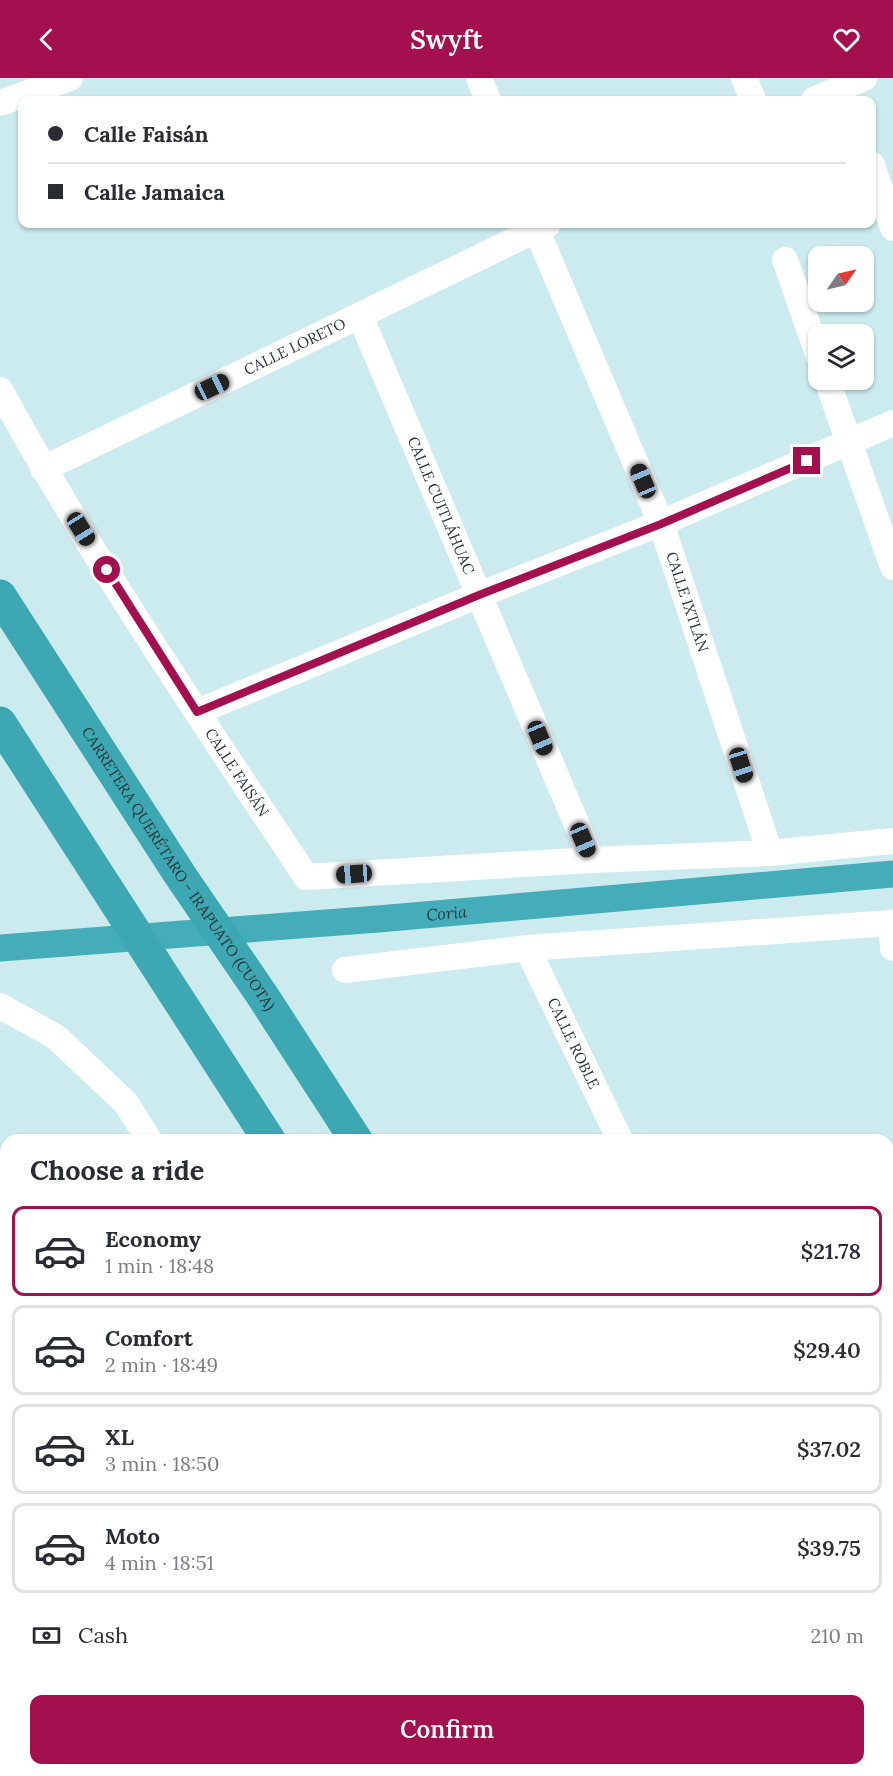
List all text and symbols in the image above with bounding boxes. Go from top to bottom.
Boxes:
text: Swyft [410,22,483,56]
icon: back [30,23,63,56]
icon: heart [830,23,863,56]
text: Calle Faisán [84,120,209,148]
text: Calle Jamaica [84,178,225,206]
north arrow [808,246,874,312]
map controls [808,246,874,390]
street label: CALLE LORETO [241,314,349,379]
button: layers [808,324,874,390]
car [192,371,232,403]
street label: CALLE CUITLÁHUAC [404,434,479,577]
route end [793,447,820,474]
car [628,461,658,501]
car [64,509,98,549]
street label: CALLE IXTLÁN [662,549,713,654]
route start [93,556,120,583]
car [525,718,555,758]
street label: CARRETERA QUERÉTARO - IRAPUATO (CUOTA) [78,723,280,1015]
street label: CALLE FAISÁN [201,725,273,820]
car [727,745,755,785]
car [568,820,598,860]
car [335,864,373,884]
water label: Coria [426,901,468,925]
street label: CALLE ROBLE [544,995,604,1092]
text: Choose a ride [30,1153,204,1187]
icon: car [33,1224,87,1278]
text: Economy [105,1225,201,1253]
text: $21.78 [801,1237,861,1265]
text: 1 min · 18:48 [105,1253,214,1278]
icon: car [33,1323,87,1377]
text: Comfort [105,1324,193,1352]
text: $29.40 [793,1336,861,1364]
text: 2 min · 18:49 [105,1352,218,1377]
icon: car [33,1422,87,1476]
text: XL [105,1423,134,1451]
text: $37.02 [797,1435,861,1463]
text: 3 min · 18:50 [105,1451,219,1476]
icon: car [33,1521,87,1575]
text: Moto [105,1522,160,1550]
text: $39.75 [797,1534,861,1562]
text: 4 min · 18:51 [105,1550,214,1575]
icon: cash [30,1619,63,1652]
text: Cash [78,1621,128,1649]
text: 210 m [810,1623,864,1648]
button: Confirm [30,1695,864,1764]

